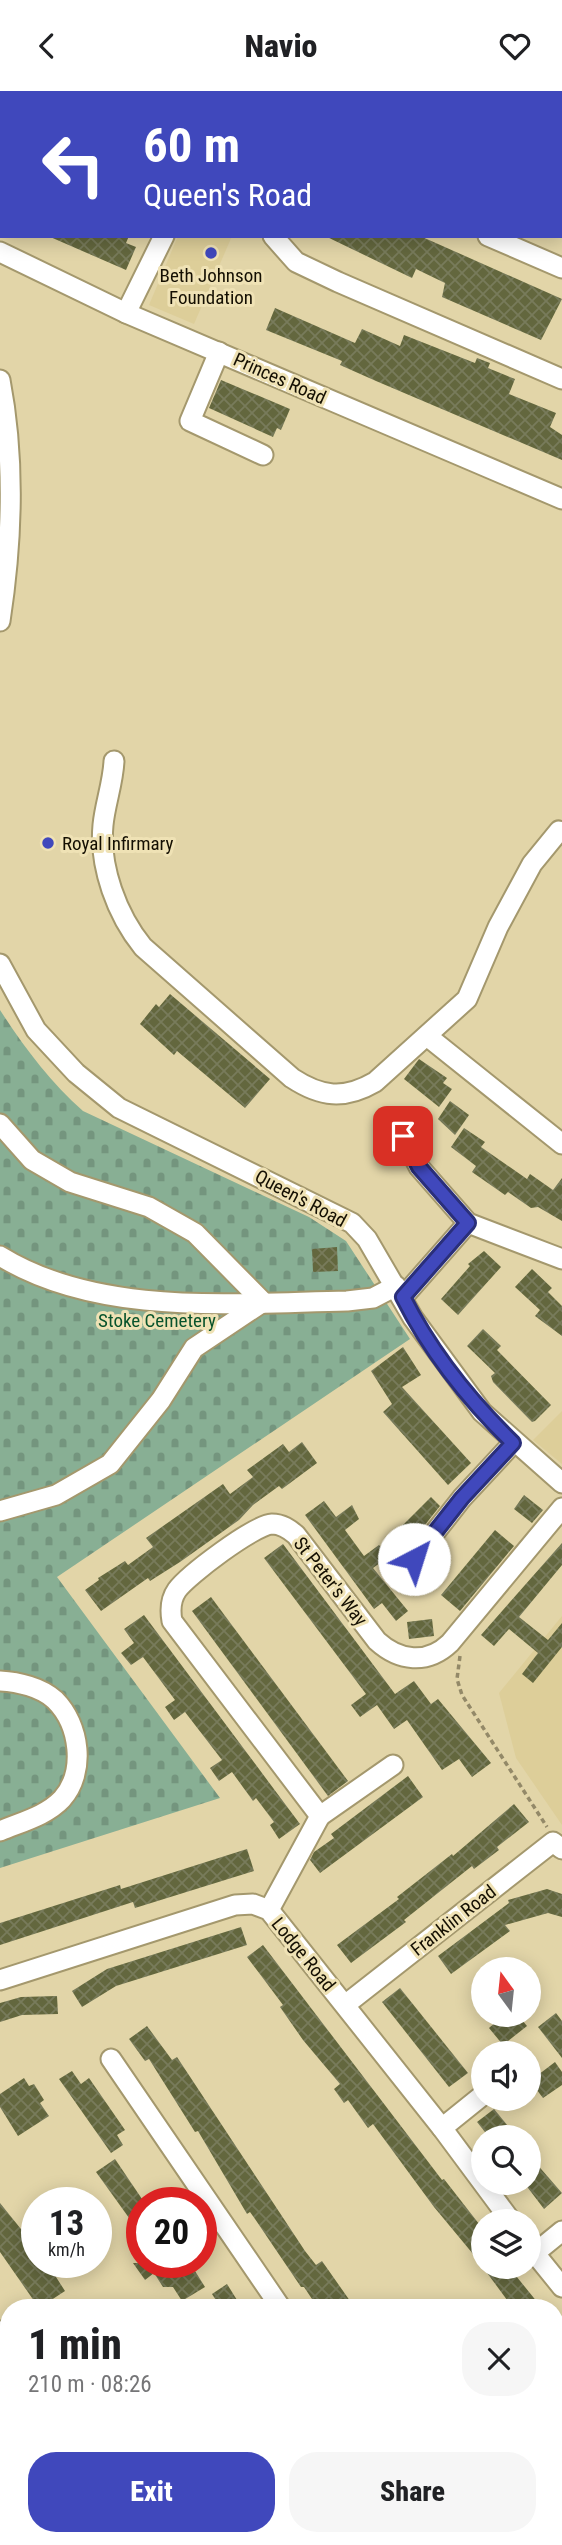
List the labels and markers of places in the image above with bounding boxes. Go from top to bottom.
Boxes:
marker: Beth Johnson Foundation [203,245,219,261]
place label: Beth Johnson Foundation [160,264,262,309]
place label: Royal Infirmary [62,832,173,855]
marker: Royal Infirmary [40,835,56,851]
pin [373,1106,433,1166]

